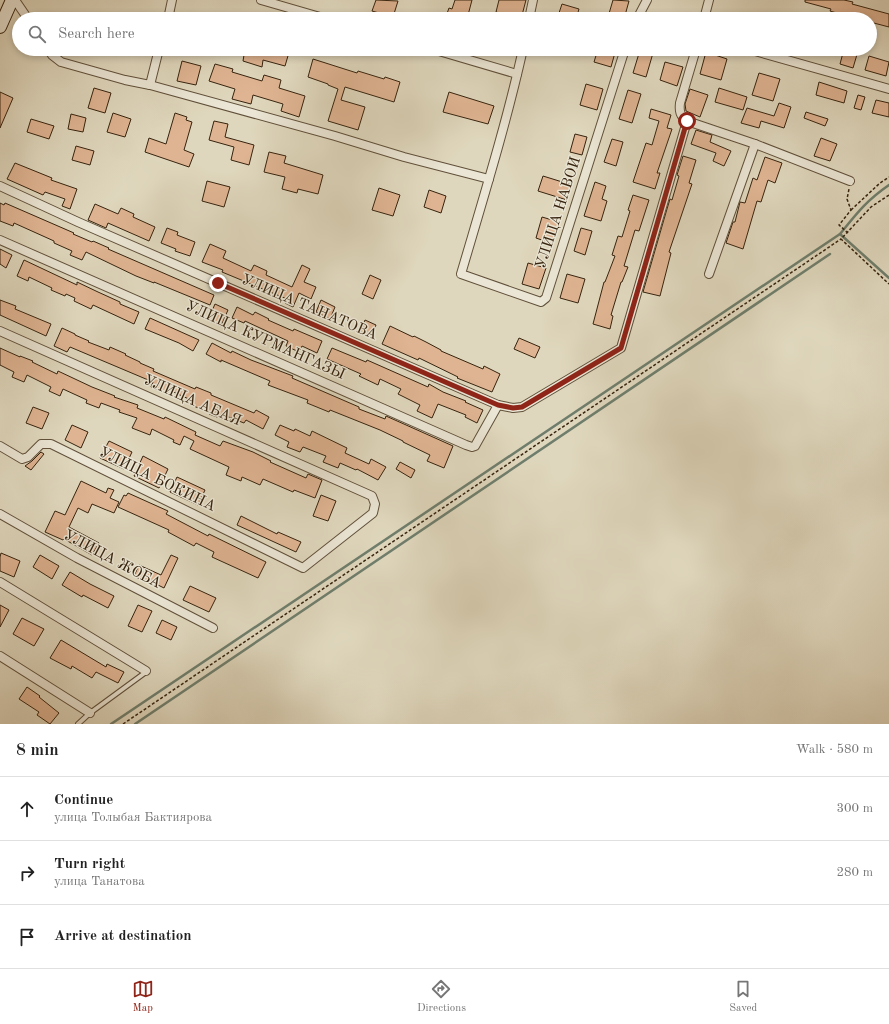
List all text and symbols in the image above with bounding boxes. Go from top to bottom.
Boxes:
search box [12,12,877,56]
icon: search [26,23,48,45]
text: Search here [58,27,135,42]
route start [678,112,696,130]
street label: УЛИЦА НАВОИ [534,155,584,271]
street label: УЛИЦА ТАНАТОВА [239,272,380,344]
route end [209,274,227,292]
street label: УЛИЦА КУРМАНГАЗЫ [183,299,347,383]
street label: УЛИЦА АБАЯ [141,373,243,429]
street label: УЛИЦА БОКИНА [96,445,218,515]
street label: УЛИЦА ЖОБА [61,528,164,592]
text: 8 min [16,742,59,759]
text: Walk · 580 m [796,743,873,756]
text: Continue [54,793,113,808]
icon: ahead [16,798,38,820]
text: 300 m [836,802,873,815]
text: улица Толыбая Бактиярова [54,811,212,824]
text: Turn right [54,857,125,872]
icon: right [16,862,38,884]
text: 280 m [836,866,873,879]
text: улица Танатова [54,875,145,888]
icon: arrive [16,926,38,948]
text: Arrive at destination [54,929,192,944]
tab: Map [132,978,154,1016]
tab: Directions [417,978,466,1016]
tab: Saved [729,978,757,1016]

